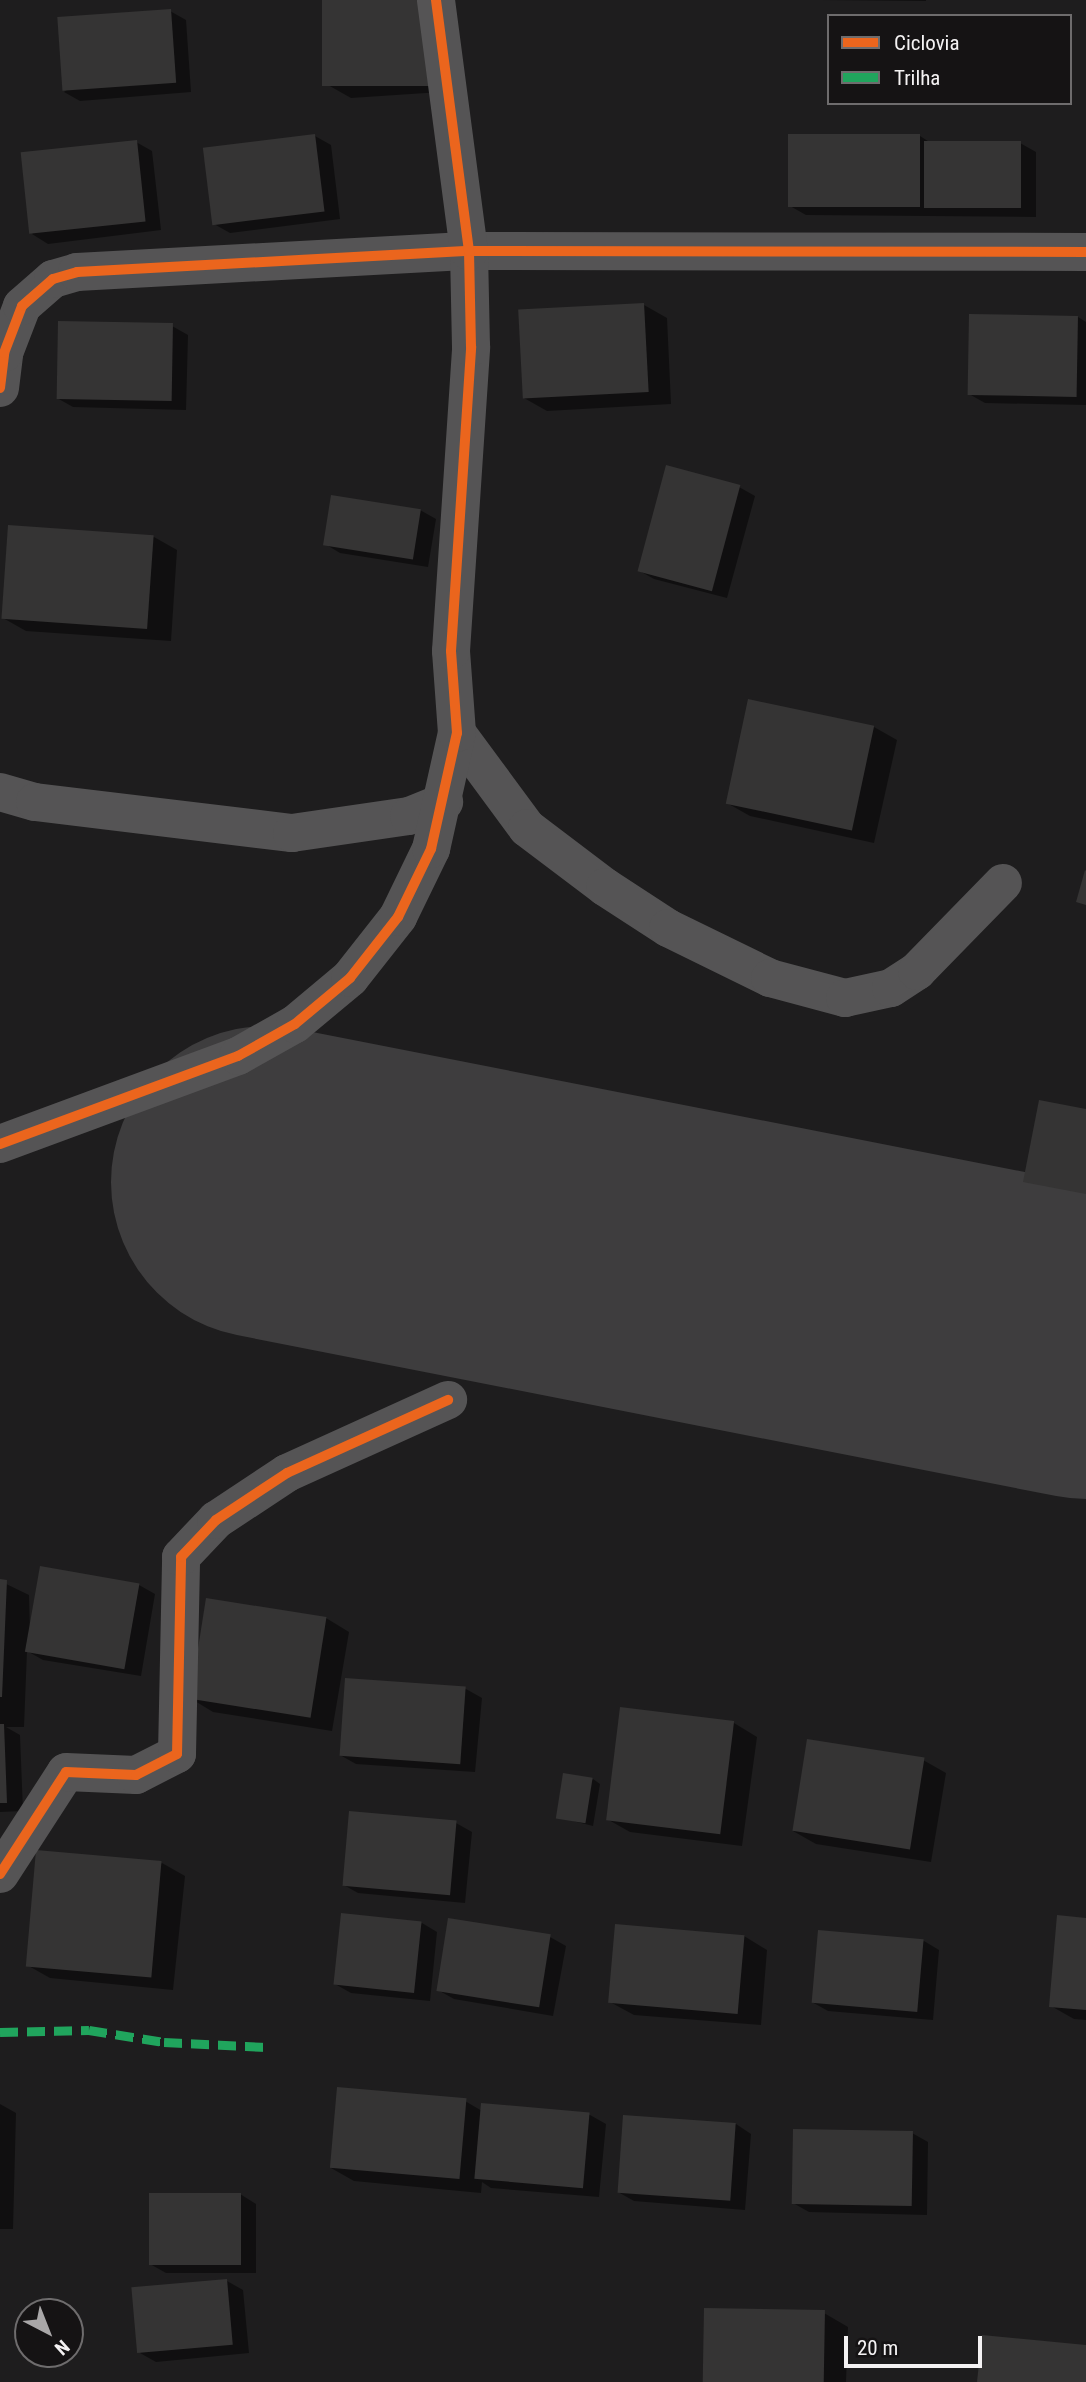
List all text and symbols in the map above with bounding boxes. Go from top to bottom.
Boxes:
legend [827,14,1072,105]
text: Ciclovia [894,31,960,55]
text: Trilha [894,66,940,90]
north arrow [14,2298,84,2368]
scale bar [848,2322,986,2366]
text: N [50,2335,74,2360]
text: 20 m [857,2336,898,2360]

